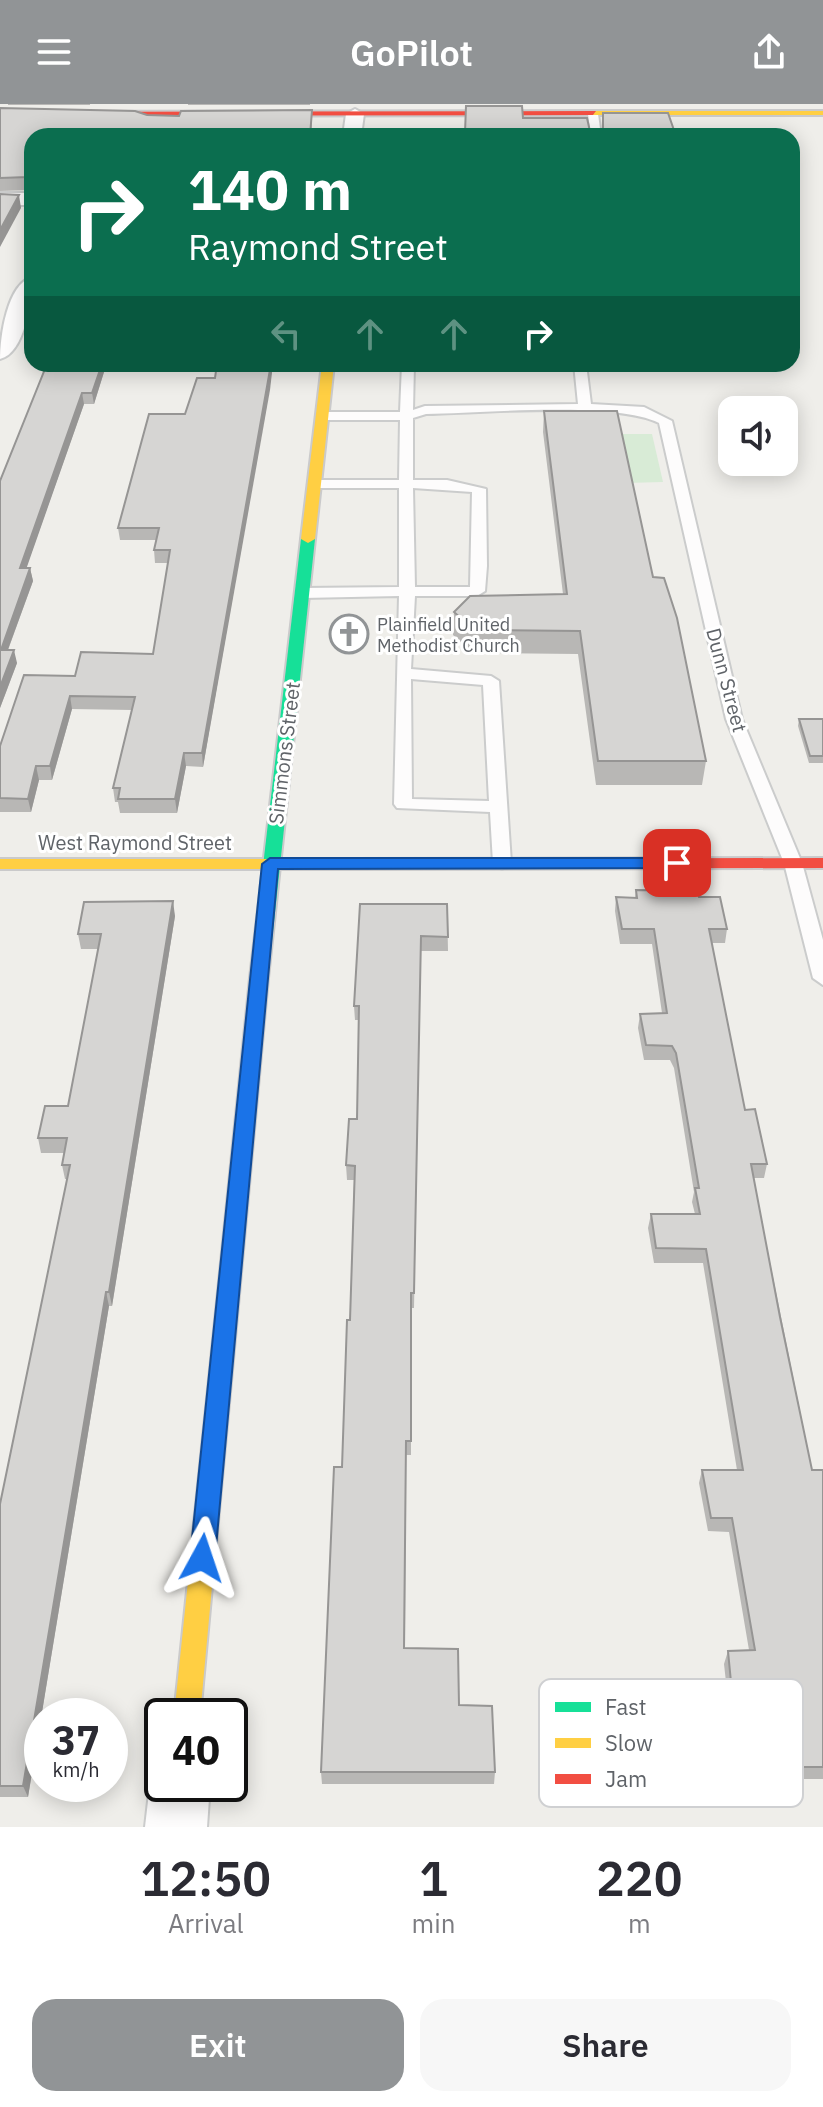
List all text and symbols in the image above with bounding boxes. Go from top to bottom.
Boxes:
text: GoPilot [350,29,473,76]
icon: menu [32,30,76,74]
icon: share [747,30,791,74]
text: 140 m [188,153,352,225]
icon: right [56,160,160,264]
text: Raymond Street [188,223,448,270]
icon: left [264,312,308,356]
icon: ahead [348,312,392,356]
icon: ahead [432,312,476,356]
icon: right [516,312,560,356]
map controls [718,396,798,476]
button: sound [718,396,798,476]
church icon: Plainfield United Methodist Church [328,613,370,655]
place label: Plainfield United Methodist Church [377,613,520,657]
street label: Dunn Street [700,625,754,735]
street label: Simmons Street [262,680,306,826]
street label: West Raymond Street [38,829,232,856]
pin [643,829,711,897]
icon: arrive [655,841,699,885]
position arrow [160,1516,244,1600]
legend [539,1679,803,1807]
text: Fast [605,1692,646,1721]
speed limit sign: 40 [144,1698,248,1802]
text: 37 [52,1714,100,1766]
text: Slow [605,1728,653,1757]
text: km/h [52,1756,100,1783]
text: Jam [605,1764,647,1793]
text: 12:50 [141,1847,271,1909]
text: 1 [419,1847,448,1909]
text: 220 [596,1847,682,1909]
text: Arrival [168,1906,244,1940]
text: min [412,1906,456,1940]
text: m [628,1906,651,1940]
button: Exit [32,1999,404,2091]
button: Share [420,1999,791,2091]

